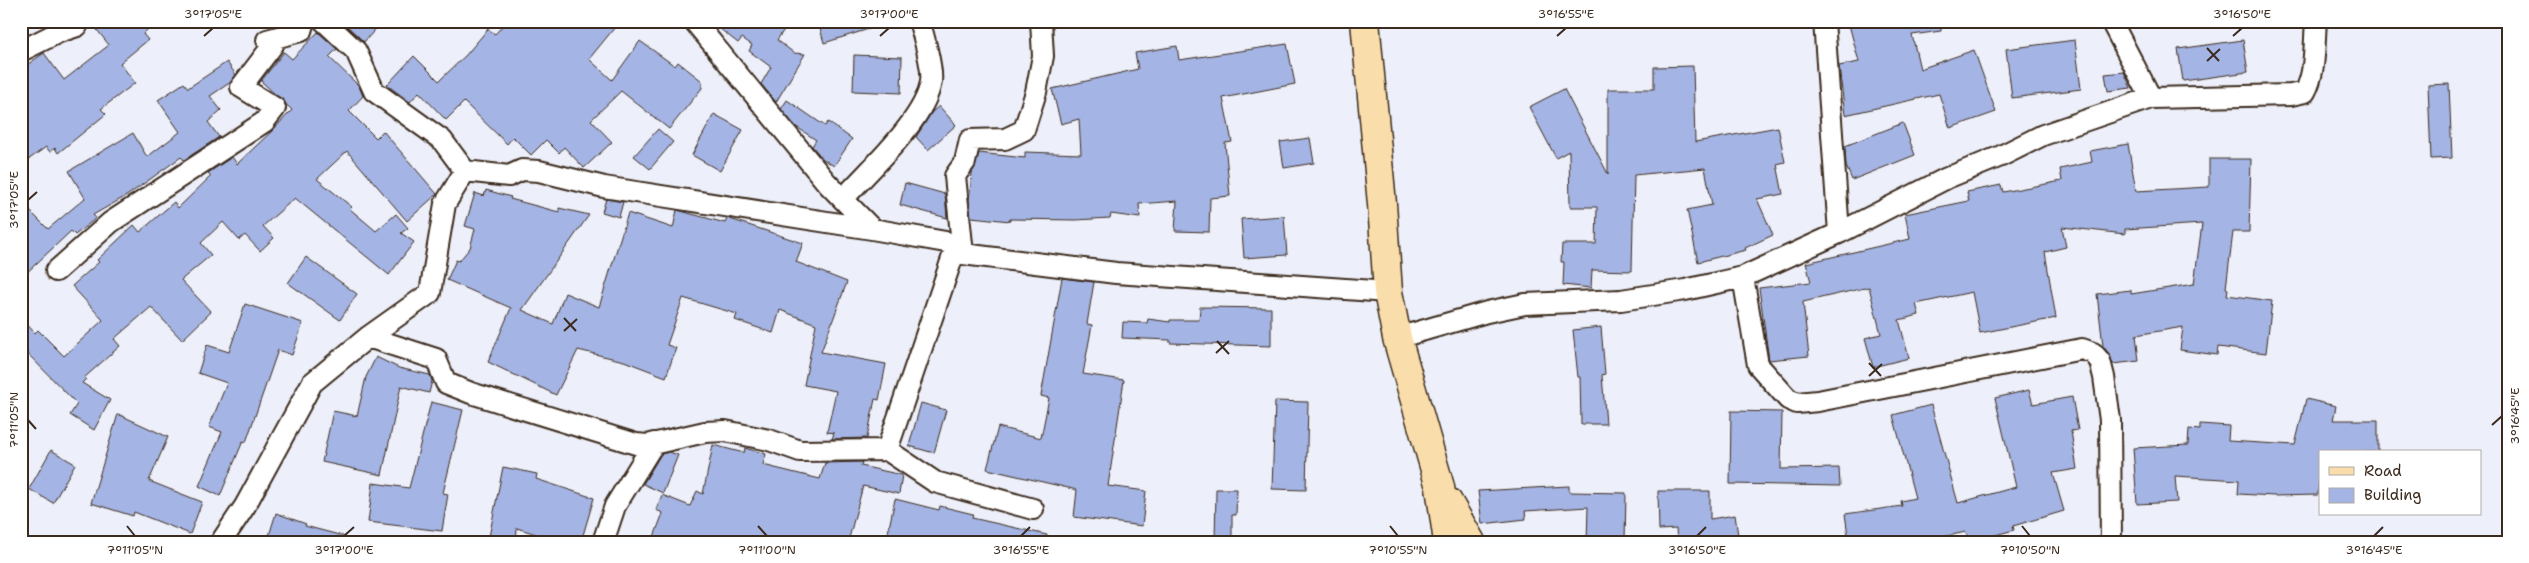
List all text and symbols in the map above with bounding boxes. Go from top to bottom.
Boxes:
text: 3°17'05"E [184,6,242,22]
text: 3°17'00"E [859,6,919,22]
text: 3°16'55"E [1538,6,1594,22]
text: 3°16'50"E [2213,6,2271,22]
text: 3°17'05"E [6,171,22,229]
text: 3°16'45"E [2507,387,2523,445]
text: 7°11'05"N [6,392,22,448]
legend [2319,450,2482,516]
text: Road [2364,461,2402,481]
text: Building [2364,485,2421,505]
text: 7°11'05"N [107,542,163,558]
text: 3°17'00"E [314,542,374,558]
text: 7°11'00"N [738,542,796,558]
text: 3°16'55"E [993,542,1049,558]
text: 7°10'55"N [1368,542,1428,558]
text: 3°16'50"E [1668,542,1726,558]
text: 7°10'50"N [2000,542,2060,558]
text: 3°16'45"E [2345,542,2403,558]

